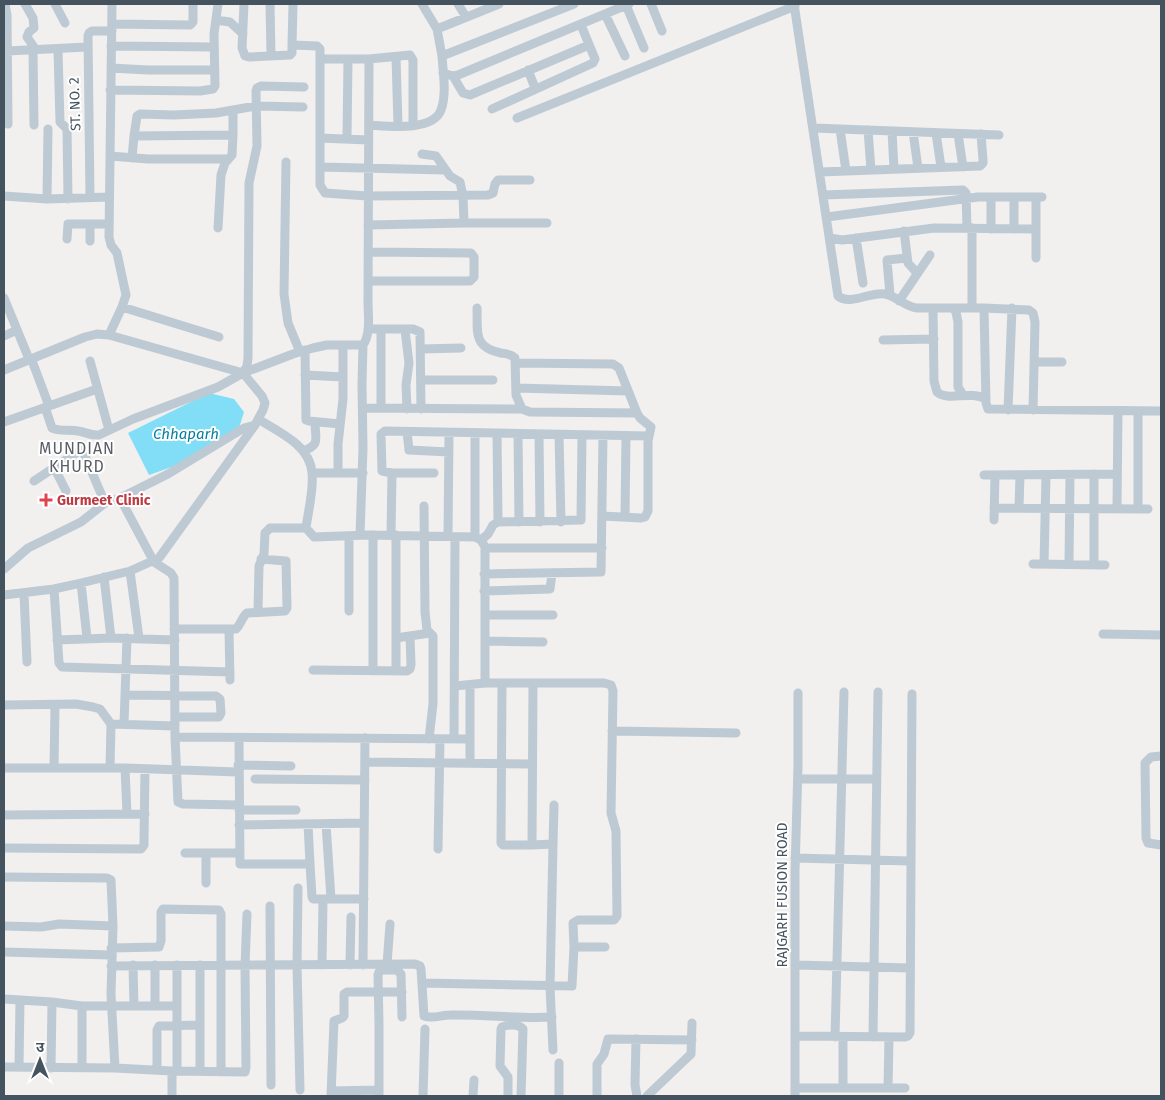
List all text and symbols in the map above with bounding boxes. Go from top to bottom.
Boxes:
street label: ST. NO. 2 [66,77,84,131]
water label: Chhaparh [153,425,219,443]
district label: MUNDIAN KHURD [39,439,115,476]
place label: Gurmeet Clinic [57,492,151,509]
marker: Gurmeet Clinic [39,493,53,507]
street label: RAJGARH FUSION ROAD [774,822,791,968]
north arrow [15,1035,65,1085]
text: उ [36,1039,45,1056]

